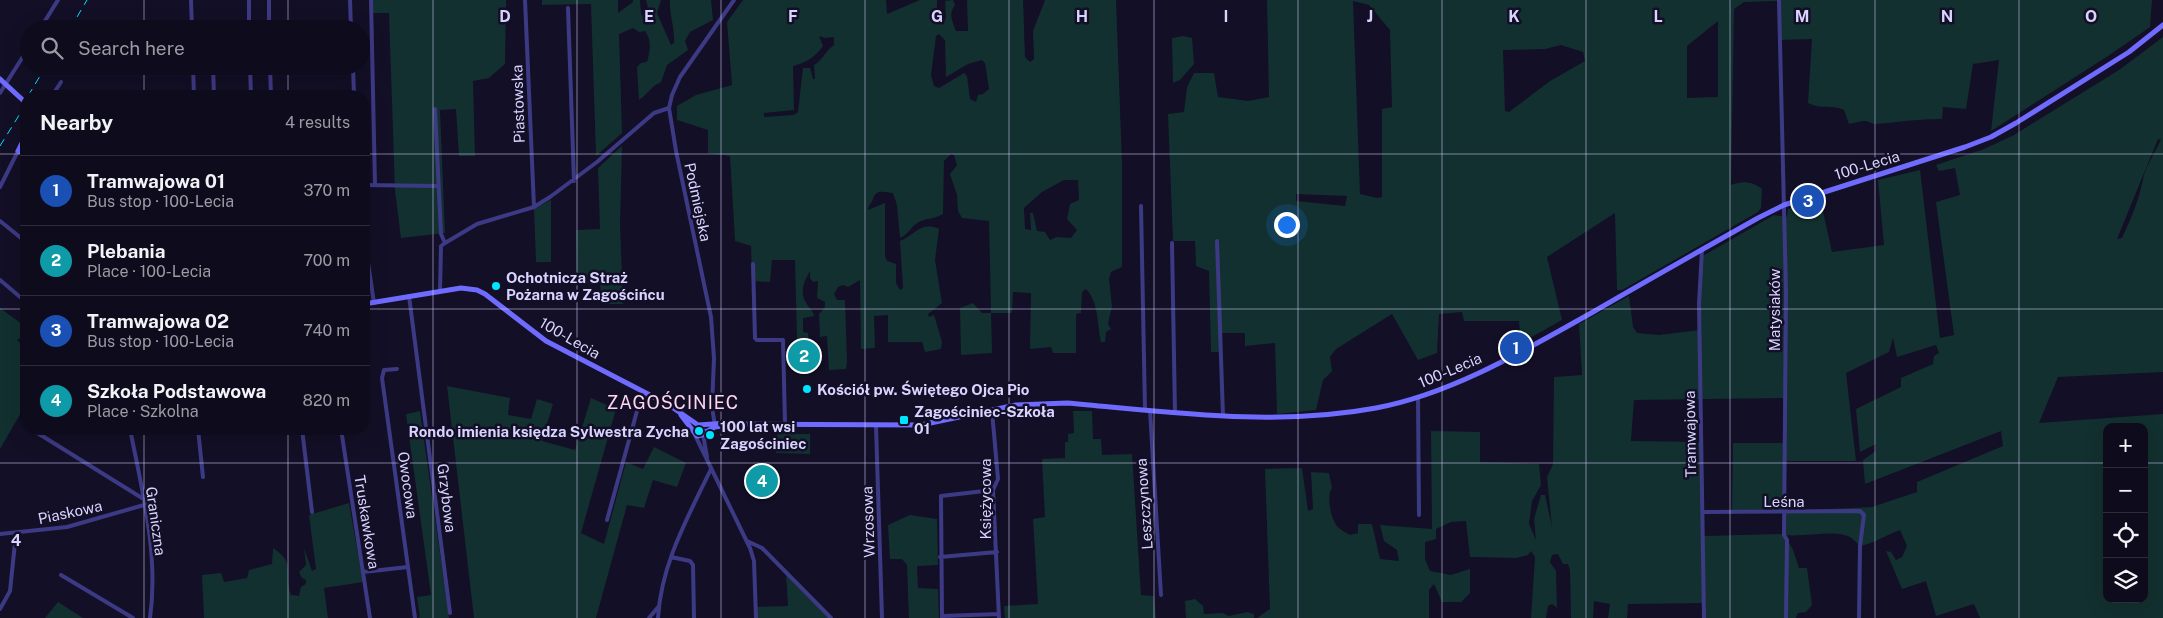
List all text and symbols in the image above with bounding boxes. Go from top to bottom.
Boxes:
text: D [499,7,511,26]
text: E [644,7,654,26]
text: F [788,7,798,26]
text: G [931,7,943,26]
text: H [1076,7,1088,26]
text: I [1224,7,1228,26]
text: J [1367,7,1373,26]
text: K [1508,7,1520,26]
text: L [1653,7,1663,26]
text: M [1795,7,1809,26]
text: N [1941,7,1953,26]
text: O [2085,7,2097,26]
search box [20,20,370,75]
icon: search [38,34,66,62]
text: Search here [78,37,185,59]
street label: Piastowska [508,64,528,144]
text: Nearby [40,110,113,135]
text: 4 results [285,113,350,132]
street label: 100-Lecia [1832,147,1902,183]
street label: Podmiejska [681,161,715,243]
text: Tramwajowa 01 [87,170,225,192]
text: 1 [53,181,59,200]
text: 370 m [303,181,350,200]
pin: 3 [1792,182,1824,220]
text: Bus stop · 100-Lecia [87,192,234,211]
your location [1274,212,1300,238]
text: Plebania [87,240,165,262]
text: 2 [51,251,61,270]
text: 700 m [304,251,350,270]
text: Place · 100-Lecia [87,262,211,281]
street label: Matysiaków [1766,268,1783,351]
place label: Ochotnicza Straż Pożarna w Zagościńcu [506,269,665,303]
marker: Ochotnicza Straż Pożarna w Zagościńcu [490,280,502,292]
text: Tramwajowa 02 [87,310,229,332]
street label: 100-Lecia [537,314,603,362]
text: 3 [51,321,61,340]
text: 740 m [303,321,350,340]
pin: 1 [1500,329,1532,367]
text: Bus stop · 100-Lecia [87,332,234,351]
pin: 2 [788,337,820,375]
street label: 100-Lecia [1416,349,1484,391]
text: Szkoła Podstawowa [87,380,266,402]
place label: Kościół pw. Świętego Ojca Pio [817,380,1030,398]
marker: Kościół pw. Świętego Ojca Pio [801,383,813,395]
street label: Tramwajowa [1681,390,1699,478]
text: 4 [51,391,61,410]
text: 820 m [303,391,350,410]
district label: ZAGOŚCINIEC [607,391,739,413]
text: Place · Szkolna [87,402,199,421]
place label: Zagościniec-Szkoła 01 [914,403,1055,437]
marker: Zagościniec-Szkoła 01 [898,414,910,426]
place label: 100 lat wsi Zagościniec [720,418,806,452]
place label: Rondo imienia księdza Sylwestra Zycha [409,423,689,440]
map controls [2103,423,2148,603]
button: + [2103,423,2148,468]
marker: Rondo imienia księdza Sylwestra Zycha [693,425,705,437]
marker: 100 lat wsi Zagościniec [704,429,716,441]
street label: Owocowa [395,450,421,520]
street label: Leszczynowa [1132,458,1156,550]
street label: Księżycowa [977,459,994,539]
pin: 4 [746,462,778,500]
street label: Grzybowa [434,463,460,533]
button: − [2103,468,2148,513]
street label: Truskawkowa [351,474,383,570]
street label: Graniczna [143,485,169,557]
street label: Wrzosowa [858,486,878,558]
street label: Leśna [1763,493,1805,510]
street label: Piaskowa [36,497,104,527]
button: locate [2103,513,2148,558]
text: 4 [11,531,22,550]
button: layers [2103,558,2148,603]

